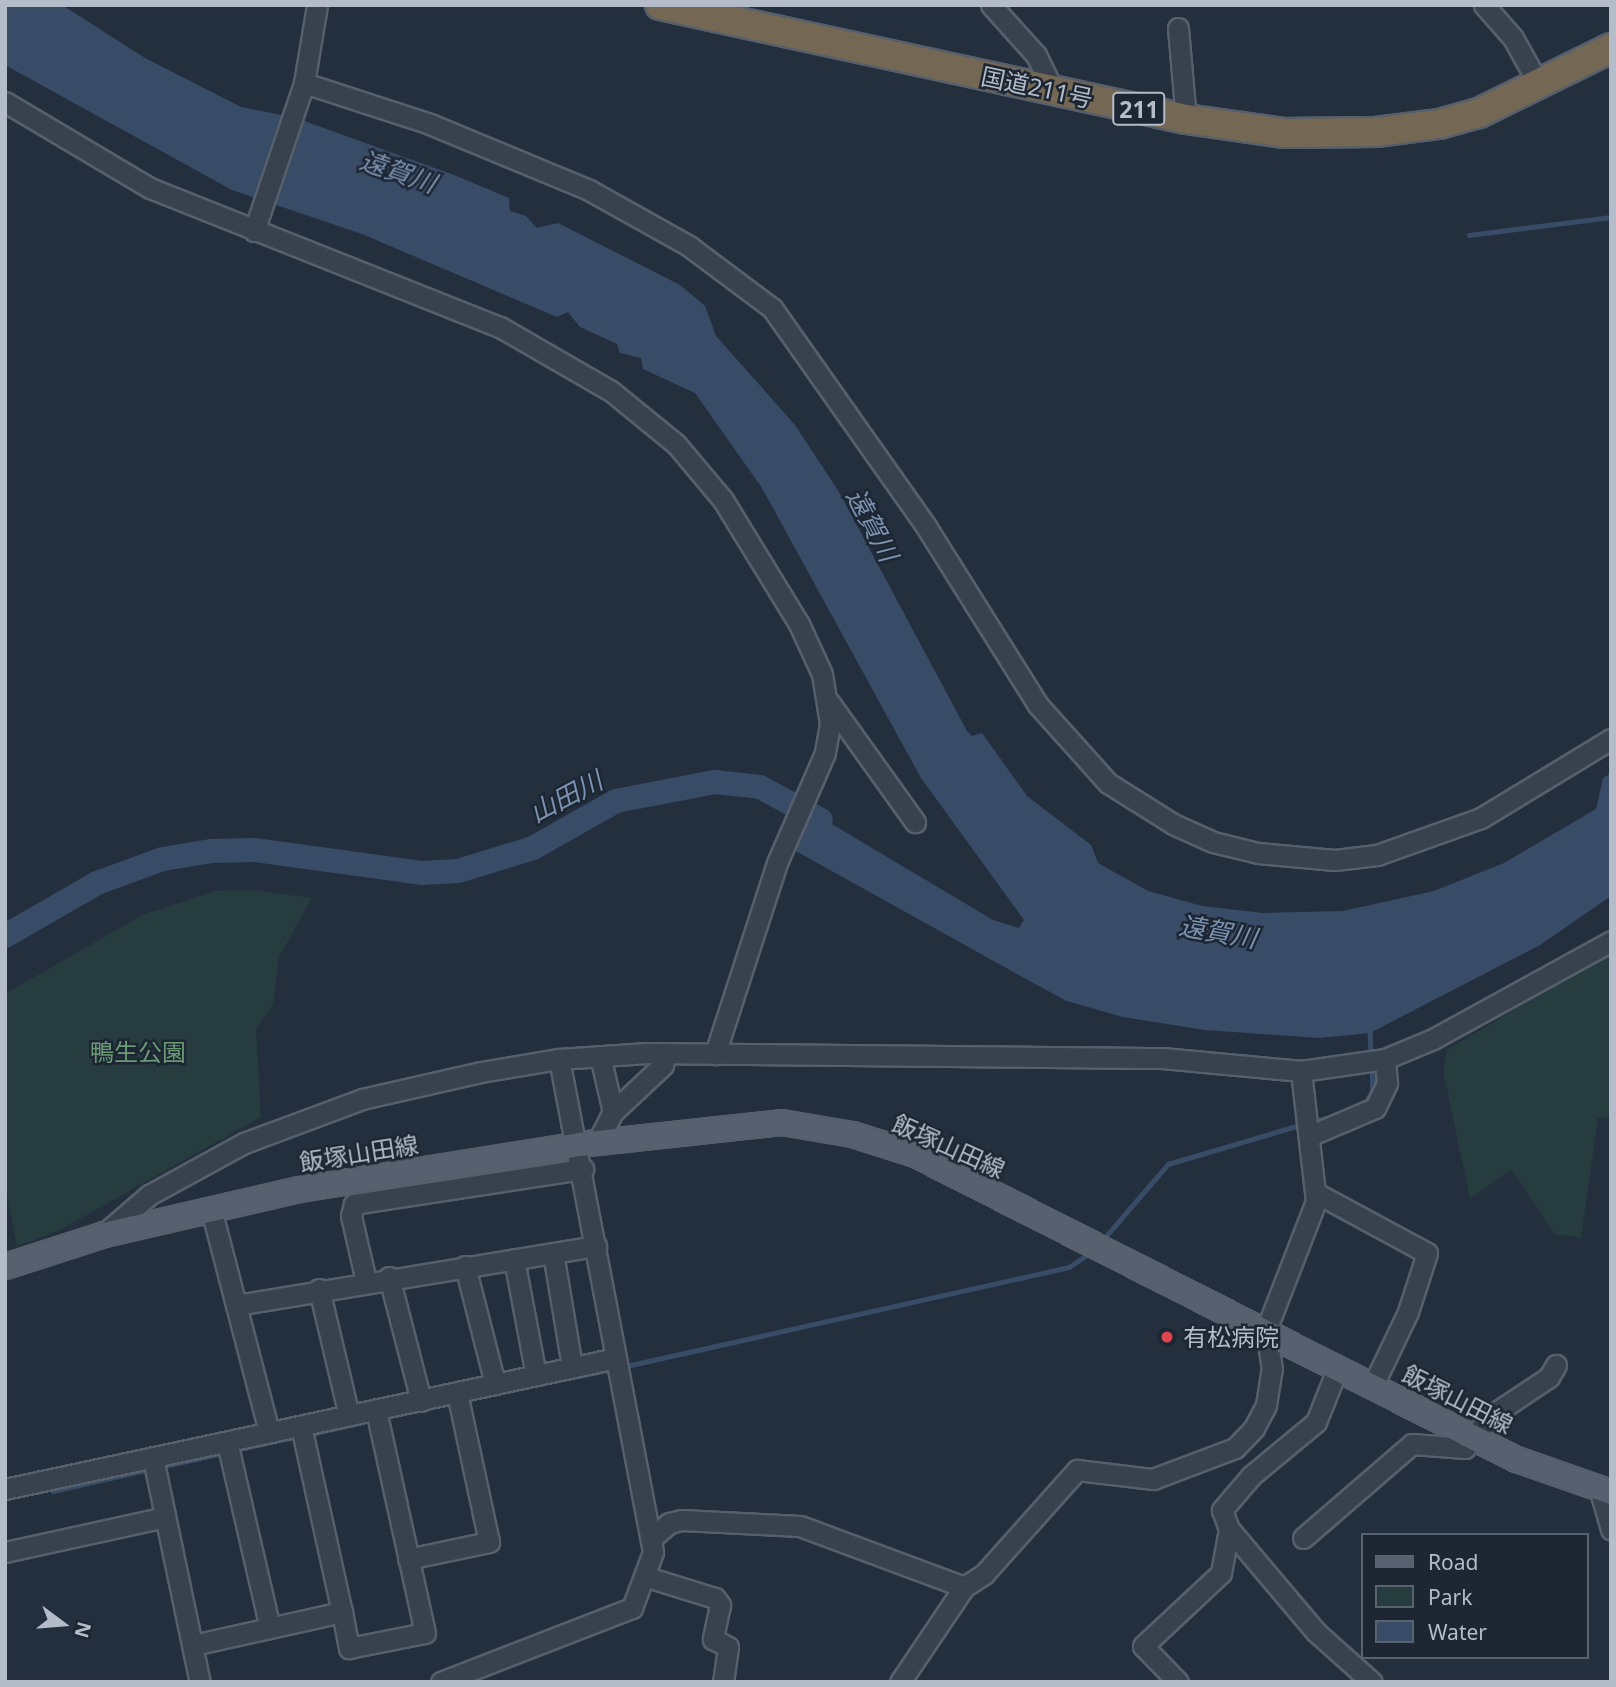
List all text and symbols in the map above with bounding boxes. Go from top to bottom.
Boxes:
street label: 国道211号 [979,61,1095,113]
road number: 211 [1111,90,1167,128]
water label: 遠賀川 [356,145,440,199]
water label: 遠賀川 [840,483,904,567]
water label: 山田川 [524,765,608,829]
water label: 遠賀川 [1177,910,1259,954]
park label: 鴨生公園 [90,1038,186,1066]
street label: 飯塚山田線 [888,1108,1010,1184]
street label: 飯塚山田線 [297,1129,421,1177]
place label: 有松病院 [1183,1323,1279,1351]
marker: 有松病院 [1157,1327,1177,1347]
street label: 飯塚山田線 [1398,1359,1518,1439]
legend [1360,1533,1588,1659]
text: Road [1428,1548,1478,1576]
text: Park [1428,1583,1472,1611]
north arrow [28,1589,98,1659]
text: Water [1428,1618,1487,1646]
text: N [69,1619,98,1641]

